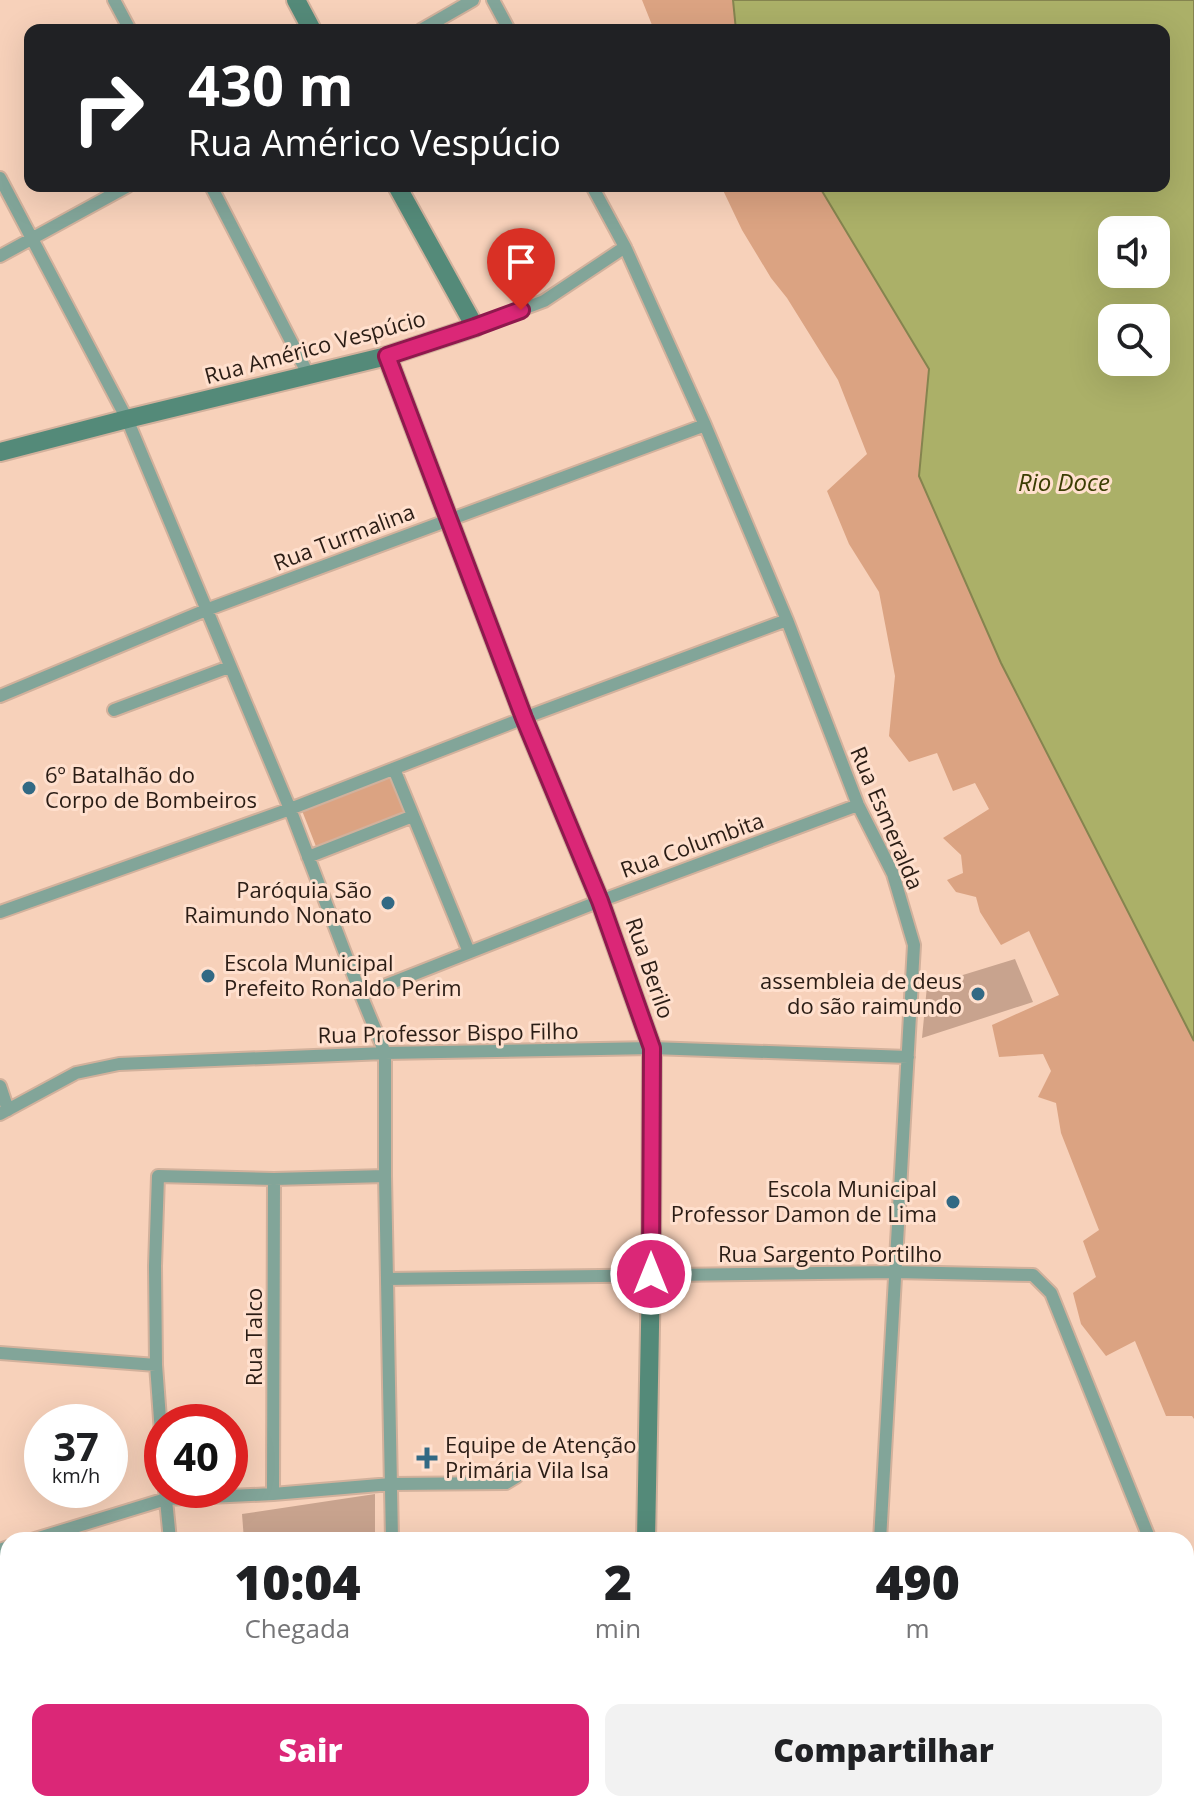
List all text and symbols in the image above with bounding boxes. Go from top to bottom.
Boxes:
text: 430 m [188,46,354,122]
icon: right [56,56,160,160]
text: Rua Américo Vespúcio [188,118,561,167]
map controls [1098,216,1170,376]
button: sound [1098,216,1170,288]
pin [487,228,555,310]
icon: arrive [499,240,543,284]
street label: Rua Américo Vespúcio [201,302,429,390]
button: search [1098,304,1170,376]
water label: Rio Doce [1018,465,1110,498]
street label: Rua Turmalina [269,495,419,577]
street label: Rua Esmeralda [844,741,932,894]
place label: 6º Batalhão do Corpo de Bombeiros [45,759,257,814]
marker: 6º Batalhão do Corpo de Bombeiros [20,779,38,797]
street label: Rua Columbita [616,804,768,884]
place label: Paróquia São Raimundo Nonato [184,874,372,929]
marker: Paróquia São Raimundo Nonato [379,894,397,912]
street label: Rua Berilo [620,913,682,1022]
place label: Escola Municipal Prefeito Ronaldo Perim [224,947,462,1002]
place label: assembleia de deus do são raimundo [760,965,962,1020]
marker: Escola Municipal Prefeito Ronaldo Perim [199,967,217,985]
marker: assembleia de deus do são raimundo [969,985,987,1003]
street label: Rua Professor Bispo Filho [317,1015,579,1049]
place label: Escola Municipal Professor Damon de Lima [671,1173,937,1228]
marker: Escola Municipal Professor Damon de Lima [944,1193,962,1211]
position arrow [609,1232,693,1316]
street label: Rua Sargento Portilho [718,1238,942,1268]
street label: Rua Talco [238,1288,268,1386]
speed limit sign: 40 [144,1404,248,1508]
text: 37 [53,1418,99,1473]
place label: Equipe de Atenção Primária Vila Isa [445,1429,636,1484]
marker: Equipe de Atenção Primária Vila Isa [416,1447,438,1469]
text: km/h [52,1462,100,1489]
text: 10:04 [234,1549,361,1614]
text: 2 [604,1549,632,1614]
text: 490 [875,1549,960,1614]
text: Chegada [244,1610,350,1646]
text: min [595,1610,641,1646]
text: m [906,1610,930,1646]
button: Sair [32,1704,589,1796]
button: Compartilhar [605,1704,1162,1796]

